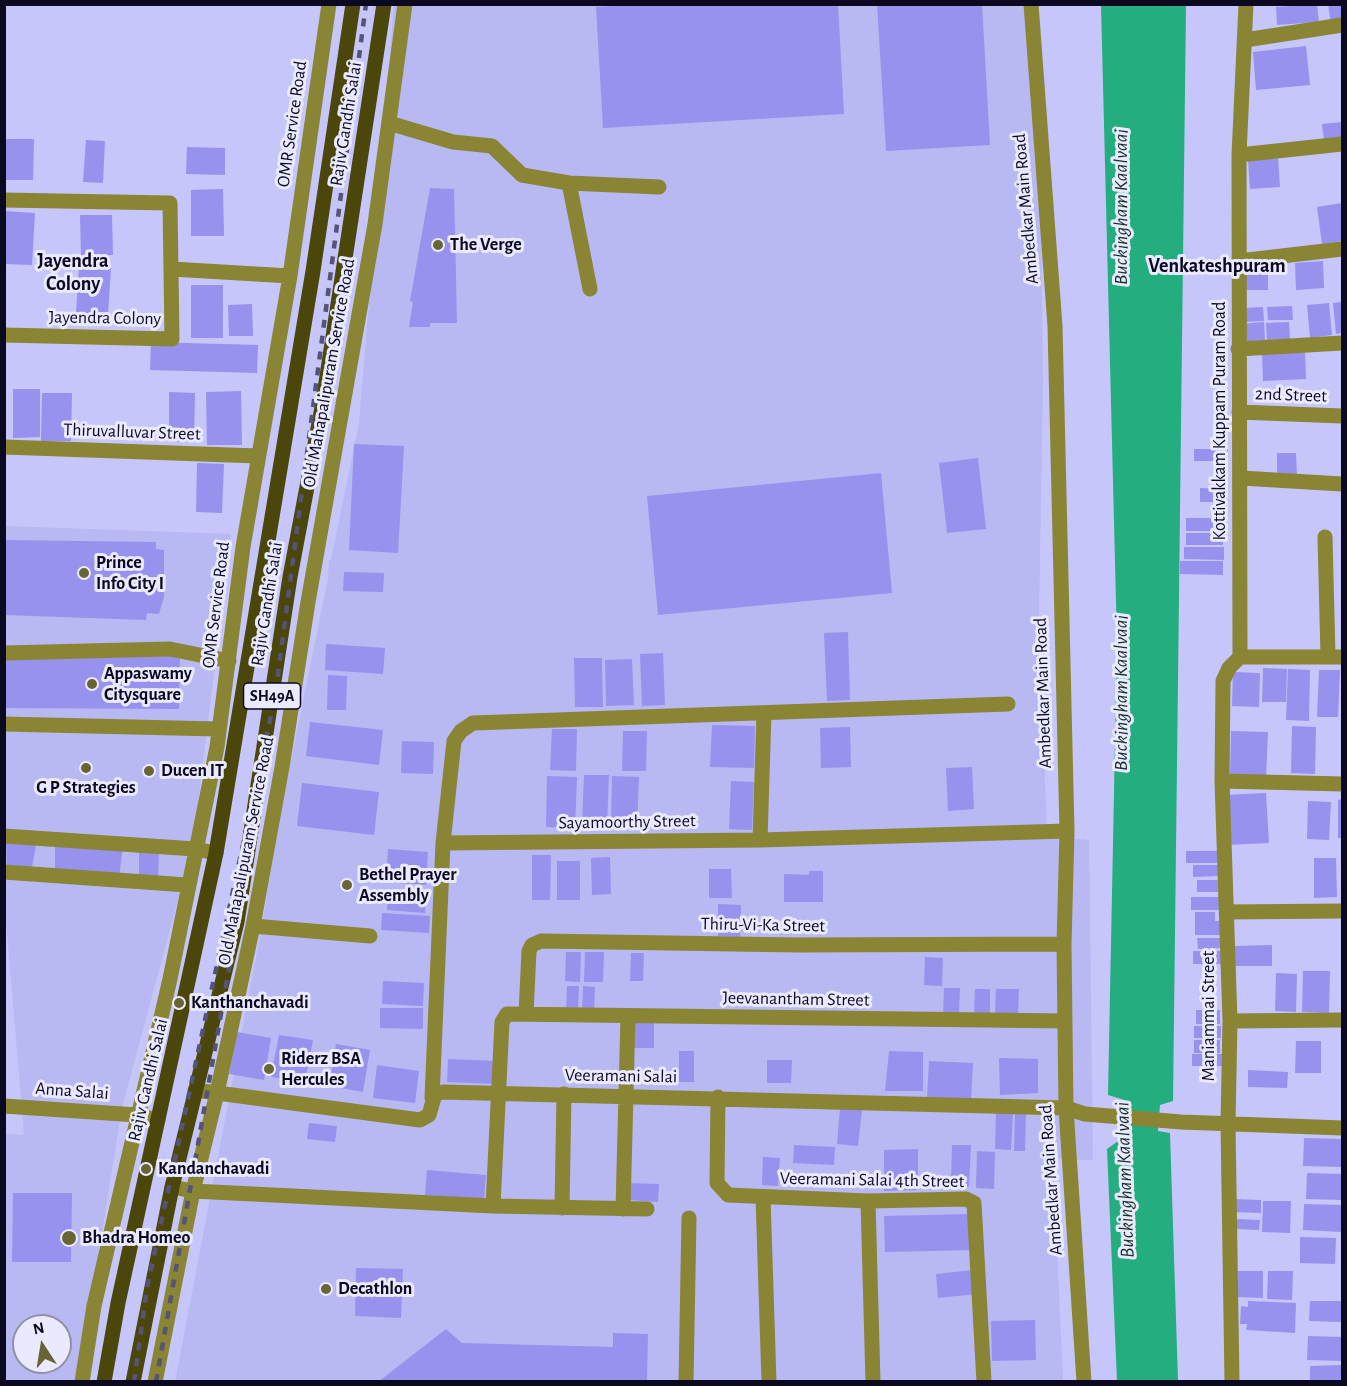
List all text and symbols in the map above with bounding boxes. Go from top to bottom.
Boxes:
street label: OMR Service Road [272,60,312,188]
street label: Rajiv Gandhi Salai [326,60,366,188]
water label: Buckingham Kaalvaai [1109,129,1133,285]
street label: Ambedkar Main Road [1009,133,1043,285]
place label: The Verge [450,234,522,256]
marker: The Verge [431,238,445,252]
district label: Jayendra Colony [37,249,109,296]
district label: Venkateshpuram [1148,254,1286,278]
street label: Old Mahapalipuram Service Road [298,257,360,489]
street label: Kottivakkam Kuppam Puram Road [1209,302,1231,540]
street label: Jayendra Colony [49,306,161,330]
street label: 2nd Street [1255,383,1327,407]
street label: Thiruvalluvar Street [63,419,201,445]
street label: Rajiv Gandhi Salai [247,540,287,668]
street label: OMR Service Road [198,541,234,669]
place label: Prince Info City I [96,552,164,594]
marker: Prince Info City I [77,566,91,580]
water label: Buckingham Kaalvaai [1109,615,1133,771]
street label: Ambedkar Main Road [1030,617,1056,769]
place label: Appaswamy Citysquare [104,663,192,706]
marker: Appaswamy Citysquare [85,677,99,691]
road number: SH49A [244,683,300,709]
street label: Old Mahapalipuram Service Road [213,735,279,967]
place label: Ducen IT [161,760,224,782]
marker: G P Strategies [79,761,93,775]
marker: Ducen IT [142,764,156,778]
place label: G P Strategies [36,777,136,799]
street label: Sayamoorthy Street [558,810,696,834]
place label: Bethel Prayer Assembly [359,864,456,906]
marker: Bethel Prayer Assembly [340,878,354,892]
street label: Thiru-Vi-Ka Street [701,913,825,937]
street label: Maniammai Street [1198,951,1220,1081]
street label: Jeevanantham Street [722,987,870,1011]
place label: Kanthanchavadi [191,992,309,1014]
marker: Kanthanchavadi [172,996,186,1010]
street label: Rajiv Gandhi Salai [123,1017,173,1143]
place label: Riderz BSA Hercules [281,1048,361,1090]
marker: Riderz BSA Hercules [262,1062,276,1076]
street label: Veeramani Salai [565,1064,677,1088]
street label: Anna Salai [35,1078,109,1104]
water label: Buckingham Kaalvaai [1110,1102,1140,1258]
street label: Ambedkar Main Road [1035,1104,1067,1256]
place label: Kandanchavadi [158,1158,270,1180]
marker: Kandanchavadi [139,1162,153,1176]
street label: Veeramani Salai 4th Street [780,1168,964,1192]
place label: Bhadra Homeo [82,1227,190,1249]
marker: Bhadra Homeo [60,1229,78,1247]
place label: Decathlon [338,1278,412,1300]
marker: Decathlon [319,1282,333,1296]
north arrow [12,1314,72,1374]
text: N [32,1319,46,1337]

